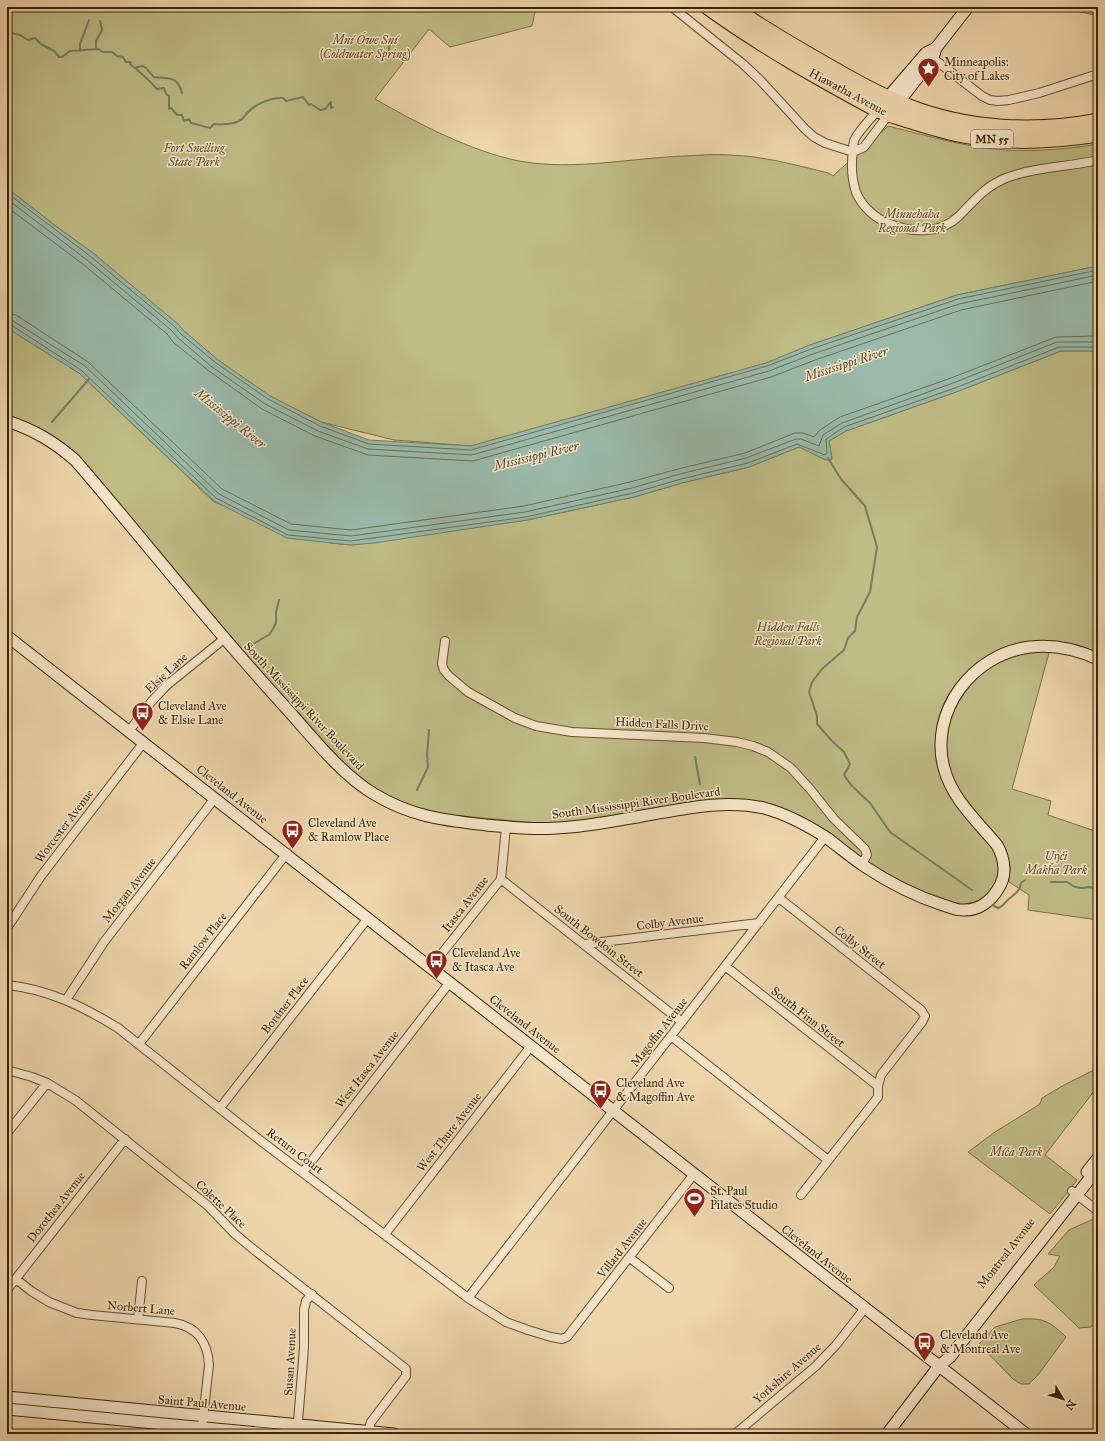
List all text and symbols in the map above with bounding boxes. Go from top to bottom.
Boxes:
park label: Mní Ówe Sní (Coldwater Spring) [320,32,411,62]
place label: Minneapolis: City of Lakes [944,55,1009,83]
place icon: Minneapolis: City of Lakes [916,56,942,89]
street label: Hiawatha Avenue [807,66,889,118]
road number: MN 55 [971,130,1013,148]
park label: Fort Snelling State Park [162,141,226,169]
park label: Minnehaha Regional Park [877,207,947,235]
water label: Mississippi River [801,343,891,386]
water label: Mississippi River [190,384,270,453]
water label: Mississippi River [490,438,581,475]
park label: Hidden Falls Regional Park [753,620,823,648]
street label: South Mississippi River Boulevard [241,639,367,773]
street label: Elsie Lane [142,650,190,696]
place label: Cleveland Ave & Elsie Lane [158,699,227,727]
bus stop icon: Cleveland Ave & Elsie Lane [129,700,155,733]
street label: Hidden Falls Drive [615,715,709,733]
street label: Cleveland Avenue [194,762,270,826]
street label: South Mississippi River Boulevard [551,784,721,822]
street label: Worcester Avenue [32,787,96,865]
place label: Cleveland Ave & Ramlow Place [308,816,389,844]
bus stop icon: Cleveland Ave & Ramlow Place [280,817,306,850]
park label: Uŋči Makȟa Park [1024,849,1088,877]
street label: Morgan Avenue [99,855,159,926]
street label: Itasca Avenue [439,873,491,935]
street label: South Bowdoin Street [552,902,647,981]
street label: Ramlow Place [176,910,230,972]
street label: Colby Avenue [636,911,704,933]
street label: Colby Street [832,923,889,972]
place label: Cleveland Ave & Itasca Ave [452,946,521,974]
bus stop icon: Cleveland Ave & Itasca Ave [424,947,450,980]
street label: Bordner Place [258,974,312,1036]
street label: South Finn Street [768,984,848,1051]
street label: Cleveland Avenue [487,992,563,1056]
street label: Magoffin Avenue [628,995,691,1070]
street label: West Itasca Avenue [332,1027,402,1111]
place label: Cleveland Ave & Magoffin Ave [616,1076,695,1105]
bus stop icon: Cleveland Ave & Magoffin Ave [588,1077,614,1110]
street label: West Thure Avenue [414,1090,484,1174]
street label: Return Court [264,1125,327,1177]
park label: Míča Park [989,1145,1043,1159]
street label: Dorothea Avenue [24,1169,88,1245]
street label: Colette Place [193,1177,249,1231]
place label: St. Paul Pilates Studio [710,1184,778,1212]
sports icon: St. Paul Pilates Studio [682,1185,708,1218]
street label: Villard Avenue [594,1215,650,1282]
street label: Montreal Avenue [974,1215,1038,1291]
street label: Cleveland Avenue [779,1222,855,1286]
street label: Norbert Lane [106,1298,176,1318]
street label: Susan Avenue [281,1328,299,1396]
place label: Cleveland Ave & Montreal Ave [940,1328,1020,1356]
bus stop icon: Cleveland Ave & Montreal Ave [911,1329,937,1362]
street label: Yorkshire Avenue [750,1340,824,1406]
north arrow [1043,1379,1083,1419]
street label: Saint Paul Avenue [157,1392,247,1414]
text: N [1062,1397,1078,1413]

